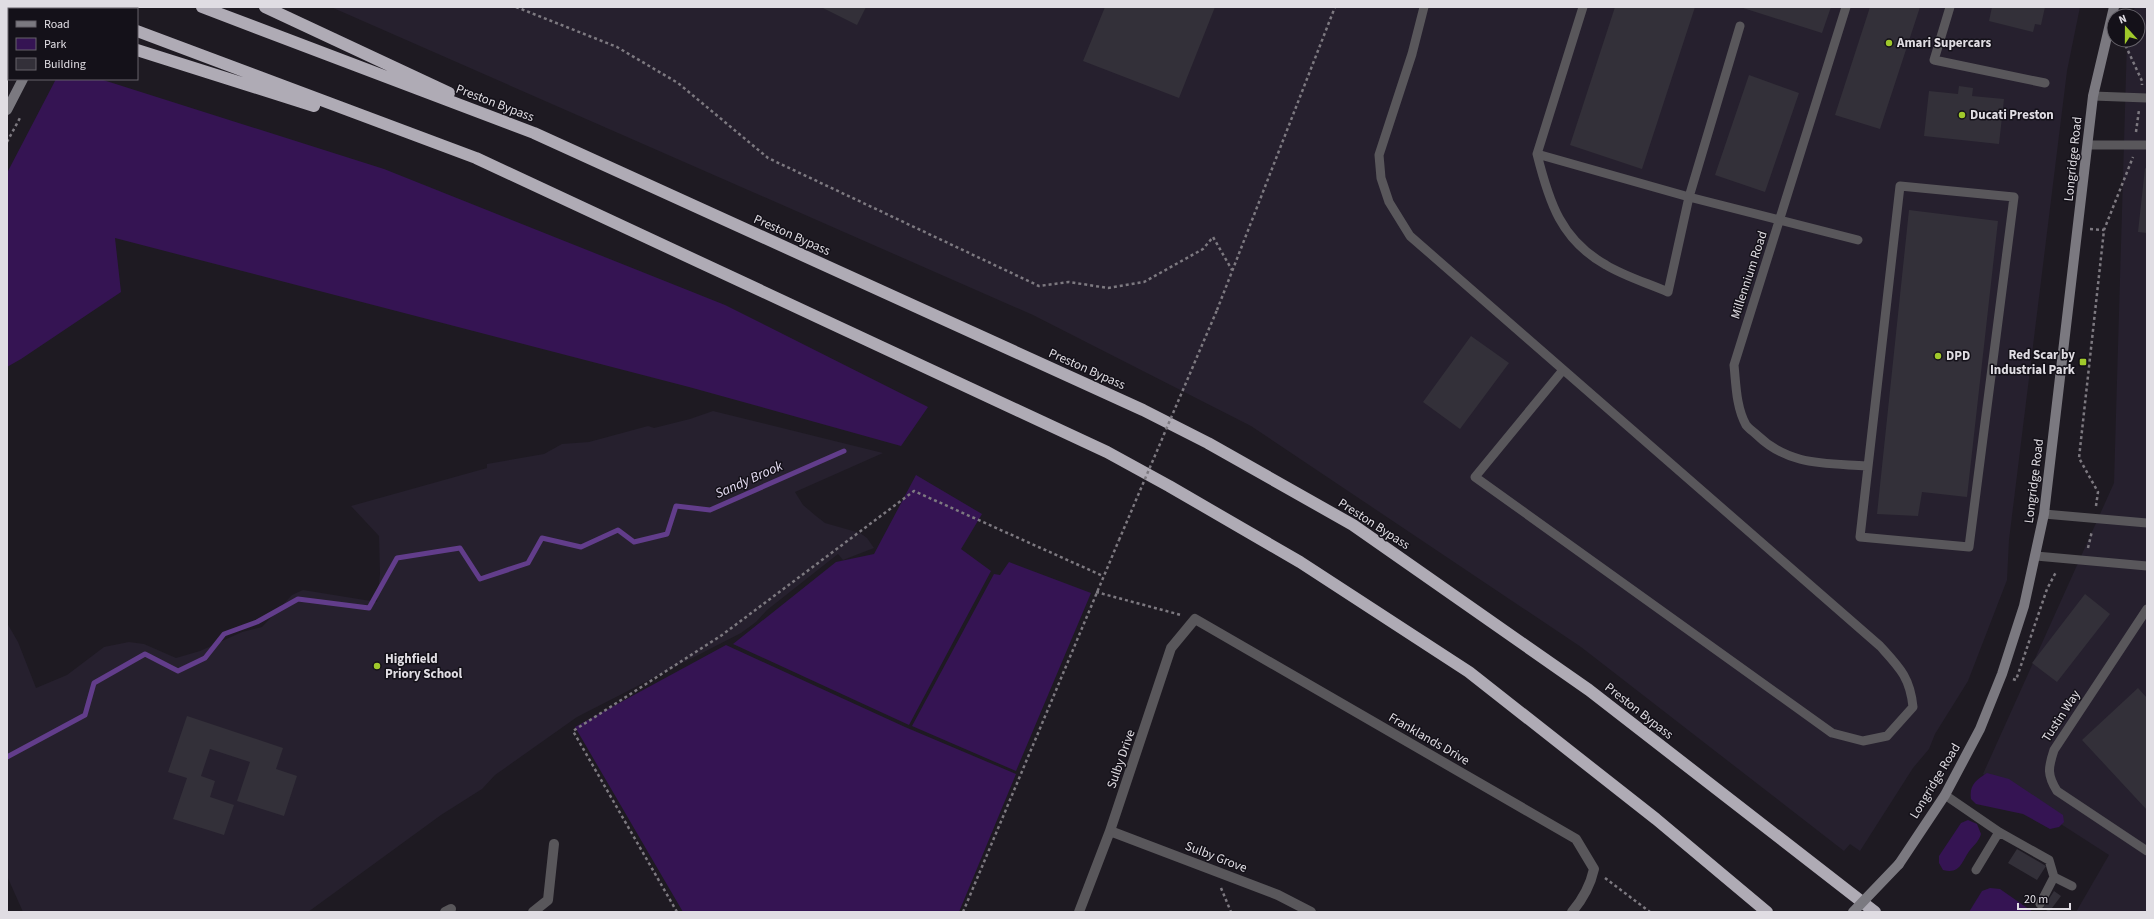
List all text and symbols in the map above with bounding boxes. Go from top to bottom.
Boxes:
legend [8,8,138,80]
north arrow [2106,8,2146,48]
text: N [2116,11,2129,27]
text: Road [44,16,70,33]
place label: Amari Supercars [1896,34,1992,52]
text: Park [44,36,66,53]
marker: Amari Supercars [1884,38,1894,48]
text: Building [44,56,86,73]
street label: Preston Bypass [453,80,537,126]
place label: Ducati Preston [1970,106,2054,124]
marker: Ducati Preston [1957,110,1967,120]
street label: Longridge Road [2060,116,2086,202]
street label: Preston Bypass [751,210,834,260]
street label: Millennium Road [1726,229,1772,321]
street label: Preston Bypass [1046,344,1129,394]
place label: Red Scar by Industrial Park [1990,346,2076,379]
place label: DPD [1946,347,1970,365]
marker: DPD [1933,351,1943,361]
marker: Red Scar by Industrial Park [2078,357,2088,367]
street label: Longridge Road [2020,438,2048,524]
water label: Sandy Brook [712,456,786,504]
street label: Preston Bypass [1335,494,1414,554]
place label: Highfield Priory School [385,650,463,683]
marker: Highfield Priory School [372,661,382,671]
street label: Preston Bypass [1601,679,1677,744]
street label: Tustin Way [2038,687,2084,745]
street label: Franklands Drive [1385,708,1473,770]
street label: Sulby Drive [1103,727,1139,791]
street label: Longridge Road [1905,740,1965,822]
street label: Sulby Grove [1182,837,1250,877]
scale bar [2018,885,2070,911]
text: 20 m [2024,891,2048,908]

